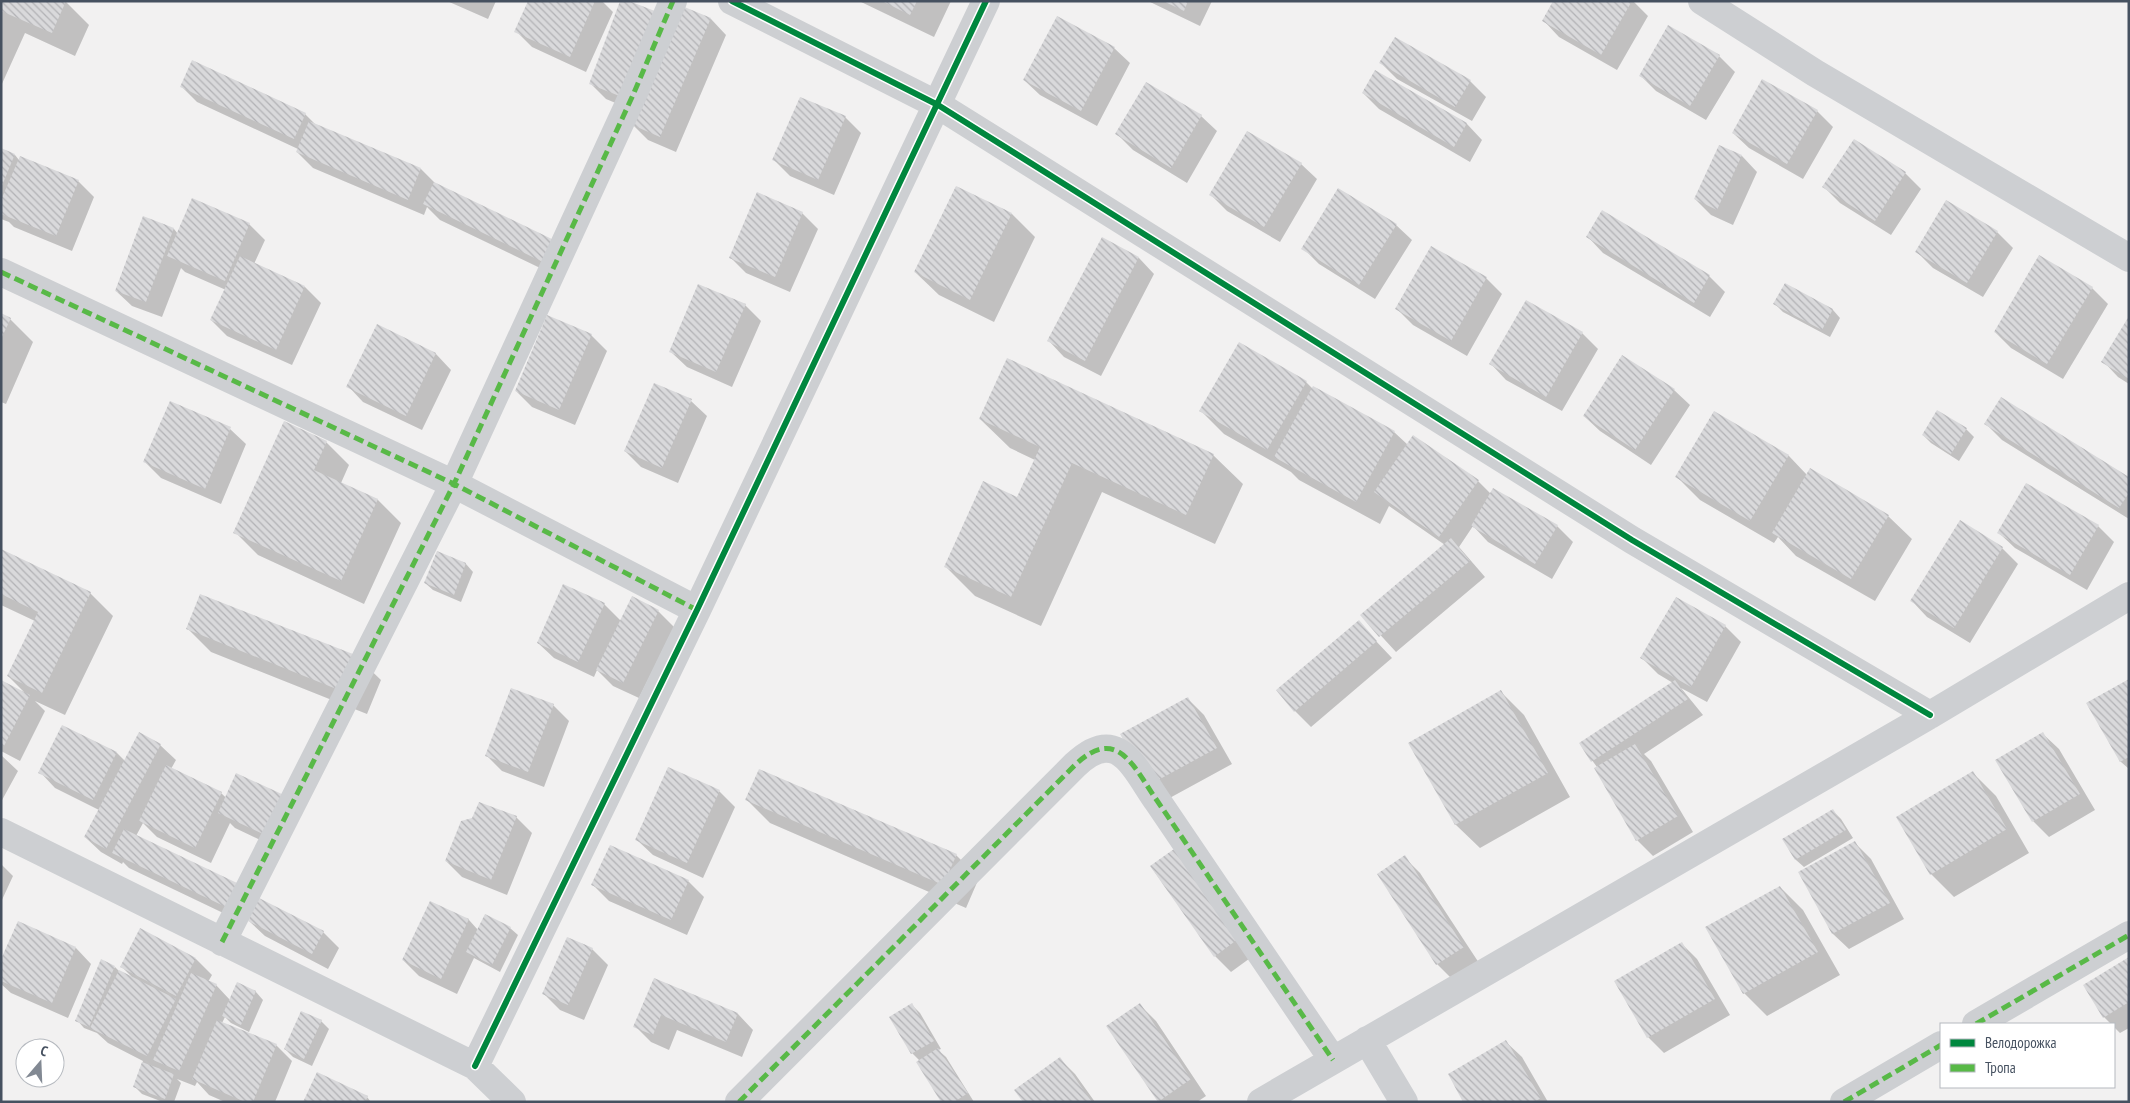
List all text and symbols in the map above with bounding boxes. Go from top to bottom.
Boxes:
legend [1940,1023,2115,1088]
text: Велодорожка [1985,1033,2056,1052]
north arrow [15,1038,65,1088]
text: С [38,1041,51,1060]
text: Тропа [1985,1058,2016,1077]

